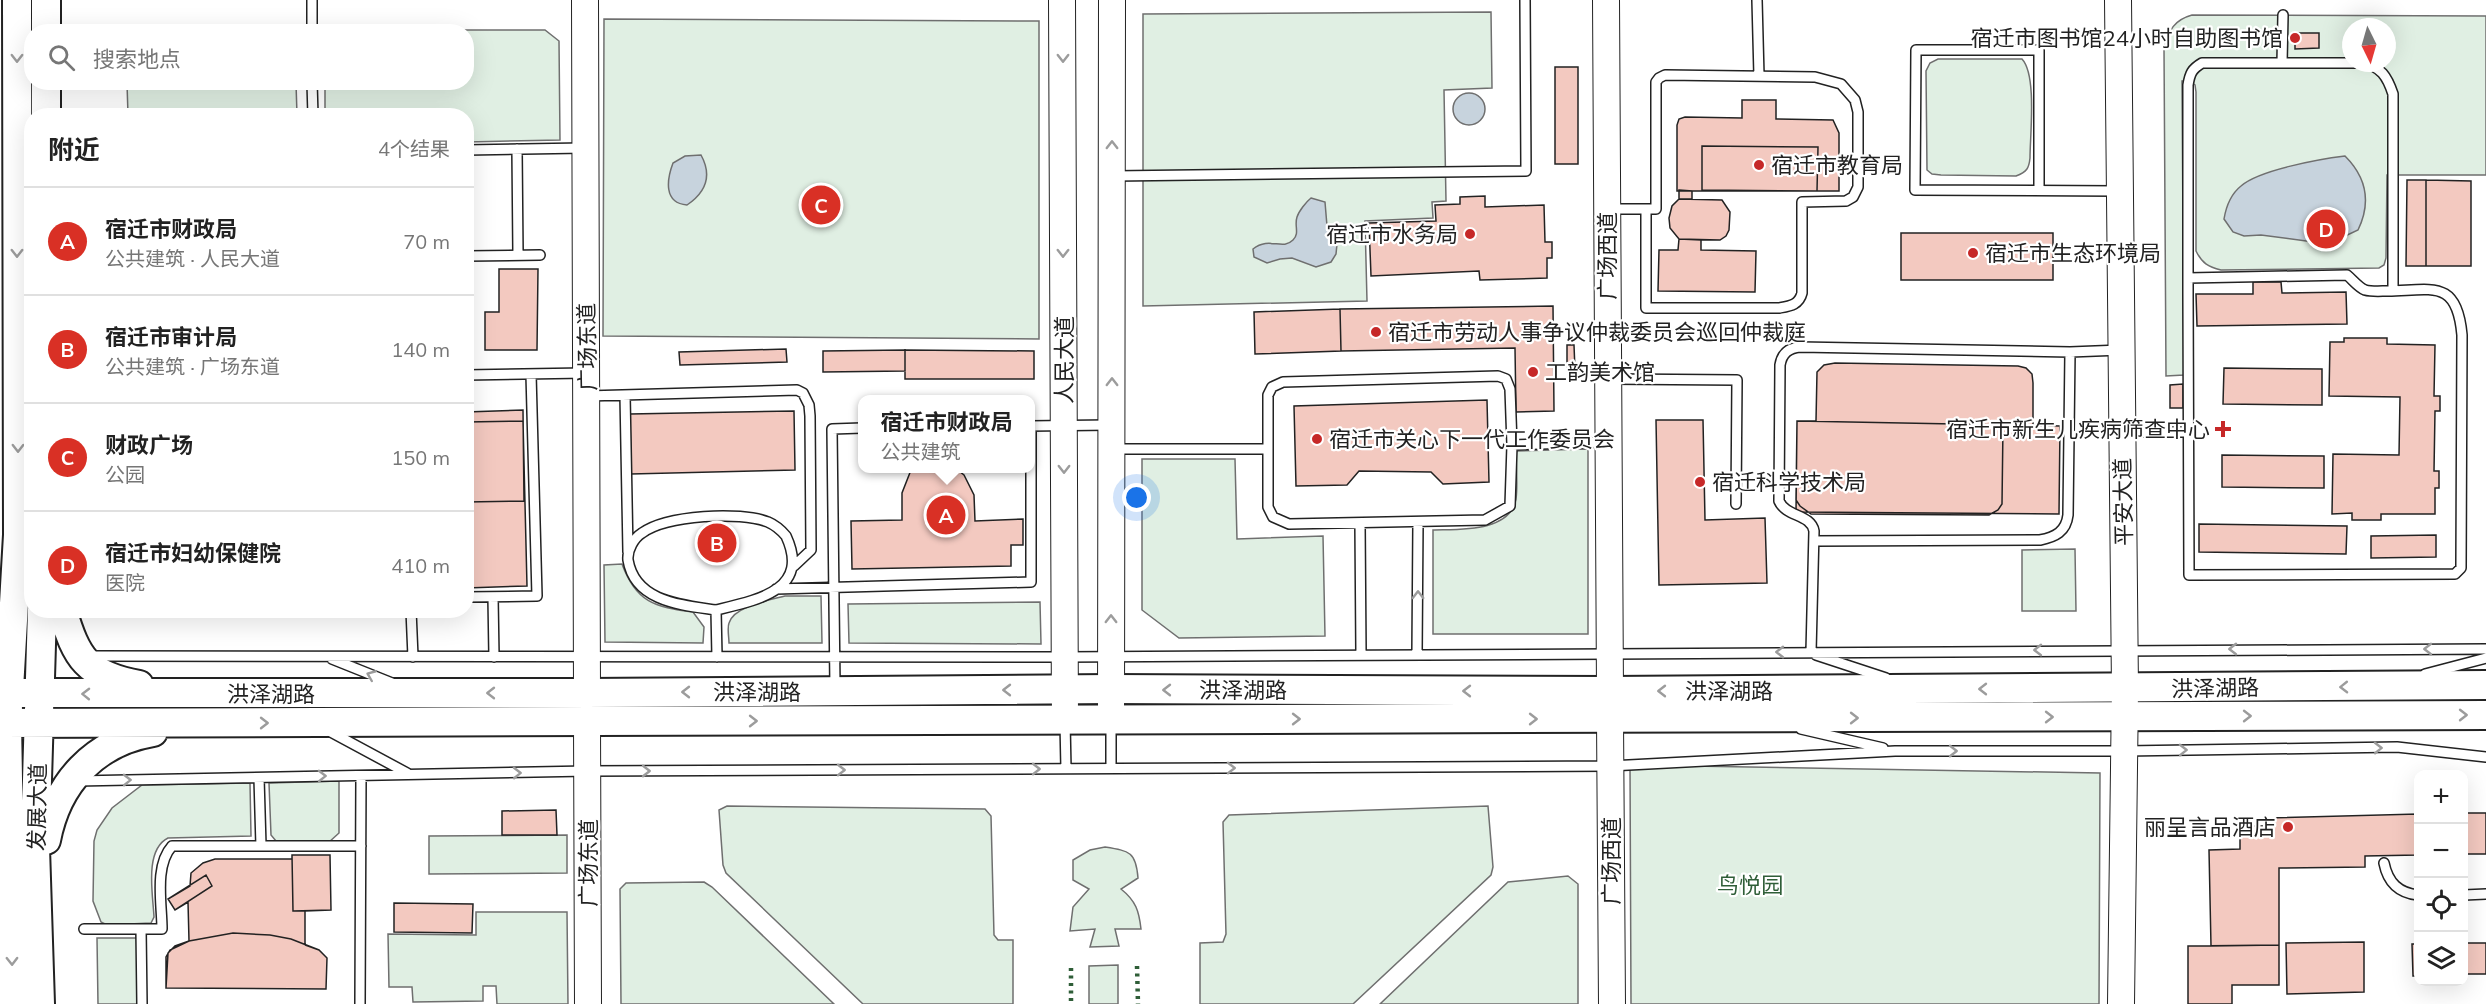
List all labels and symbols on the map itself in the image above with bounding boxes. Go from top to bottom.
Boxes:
north arrow [2342,18,2396,72]
place label: 宿迁市图书馆24小时自助图书馆 [1971,24,2283,52]
marker: 宿迁市图书馆24小时自助图书馆 [2288,31,2302,45]
one-way arrow [11,54,23,63]
one-way arrow [1057,54,1069,63]
one-way arrow [1106,140,1118,149]
place label: 宿迁市教育局 [1771,151,1903,179]
marker: 宿迁市教育局 [1752,158,1766,172]
pin: C [802,182,840,228]
pin: D [2306,206,2346,252]
street label: 广场西道 [1593,212,1621,300]
place label: 宿迁市水务局 [1326,220,1458,248]
marker: 宿迁市水务局 [1463,227,1477,241]
place label: 宿迁市生态环境局 [1985,239,2161,267]
marker: 宿迁市生态环境局 [1966,246,1980,260]
one-way arrow [11,249,23,258]
one-way arrow [1057,249,1069,258]
street label: 广场东道 [572,303,602,391]
street label: 人民大道 [1050,316,1078,404]
place label: 宿迁市劳动人事争议仲裁委员会巡回仲裁庭 [1388,318,1806,346]
marker: 宿迁市劳动人事争议仲裁委员会巡回仲裁庭 [1369,325,1383,339]
place label: 工韵美术馆 [1545,358,1655,386]
marker: 工韵美术馆 [1526,365,1540,379]
one-way arrow [1105,377,1118,386]
place label: 宿迁市新生儿疾病筛查中心 [1946,415,2210,443]
marker: 宿迁市新生儿疾病筛查中心 [2214,420,2232,438]
place label: 宿迁市关心下一代工作委员会 [1329,425,1615,453]
marker: 宿迁市关心下一代工作委员会 [1310,432,1324,446]
one-way arrow [12,444,24,453]
street label: 平安大道 [2108,458,2138,546]
one-way arrow [1058,465,1070,474]
place label: 宿迁科学技术局 [1712,468,1866,496]
marker: 宿迁科学技术局 [1693,475,1707,489]
your location [1122,483,1151,512]
pin: A [926,492,966,538]
pin: B [698,520,736,566]
one-way arrow [1412,591,1424,600]
one-way arrow [1105,614,1117,623]
one-way arrow [2228,643,2237,655]
one-way arrow [2423,643,2432,655]
one-way arrow [2033,644,2042,656]
one-way arrow [1775,646,1784,658]
one-way arrow [366,670,377,682]
street label: 洪泽湖路 [2171,673,2259,703]
street label: 洪泽湖路 [1199,676,1287,704]
street label: 洪泽湖路 [1685,677,1773,705]
street label: 洪泽湖路 [713,678,801,706]
street label: 洪泽湖路 [227,680,315,708]
one-way arrow [2339,680,2348,693]
one-way arrow [1162,683,1171,696]
one-way arrow [1978,683,1987,696]
one-way arrow [1002,684,1011,696]
one-way arrow [1462,685,1471,697]
one-way arrow [1657,685,1666,697]
one-way arrow [681,686,690,698]
one-way arrow [81,687,90,700]
one-way arrow [486,687,495,699]
one-way arrow [2458,709,2467,721]
one-way arrow [2242,710,2251,722]
one-way arrow [2044,711,2053,723]
one-way arrow [1849,712,1858,724]
one-way arrow [1291,713,1300,725]
one-way arrow [1528,713,1537,725]
one-way arrow [749,715,758,727]
one-way arrow [260,717,269,729]
one-way arrow [2374,741,2383,754]
one-way arrow [2179,744,2188,757]
one-way arrow [1949,745,1958,757]
one-way arrow [1227,762,1236,774]
street label: 发展大道 [22,763,52,851]
one-way arrow [1032,763,1041,775]
one-way arrow [837,764,846,776]
one-way arrow [642,765,651,777]
one-way arrow [513,767,522,779]
one-way arrow [318,770,327,783]
one-way arrow [123,774,132,786]
place label: 丽呈言品酒店 [2144,813,2276,841]
street label: 广场西道 [1597,817,1625,905]
street label: 广场东道 [574,819,602,907]
marker: 丽呈言品酒店 [2281,820,2295,834]
park label: 鸟悦园 [1717,871,1783,899]
one-way arrow [6,957,18,966]

